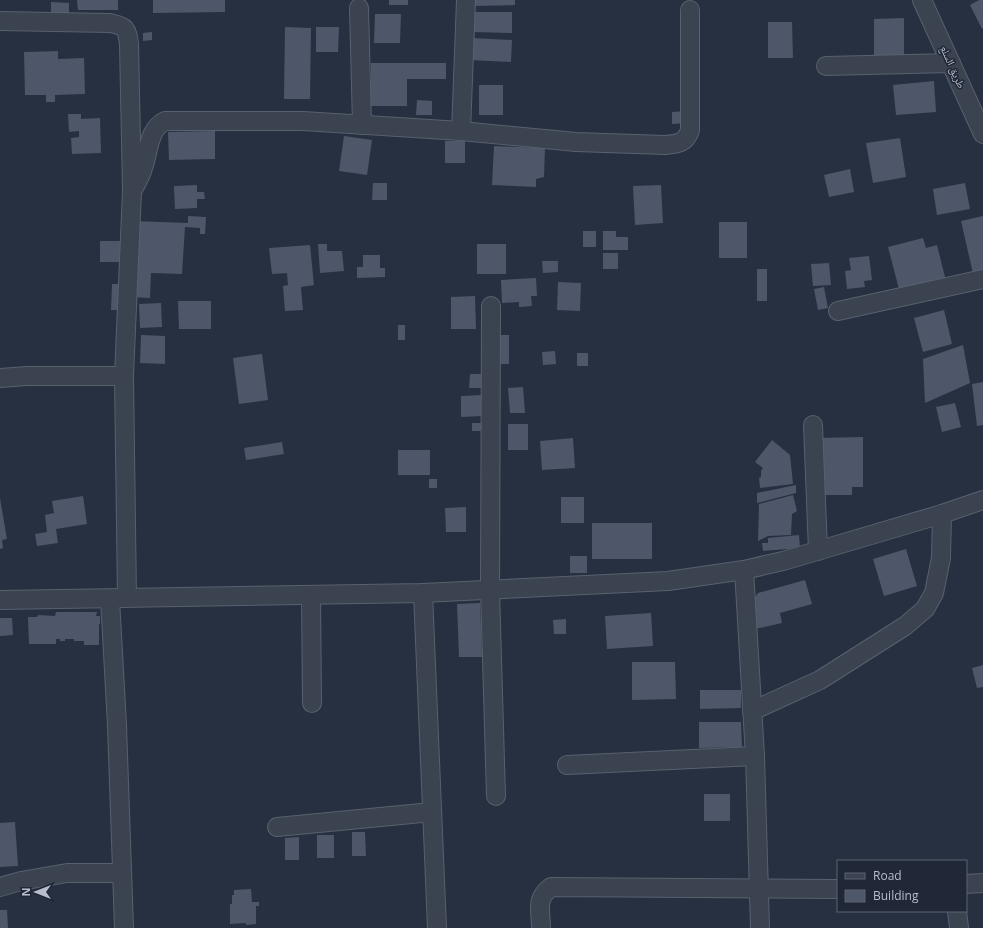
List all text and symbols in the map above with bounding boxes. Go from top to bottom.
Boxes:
street label: طريق السلع [937,43,970,91]
legend [837,860,967,912]
text: Road [873,867,902,884]
north arrow [16,872,56,912]
text: Building [873,887,919,904]
text: N [18,888,33,896]

